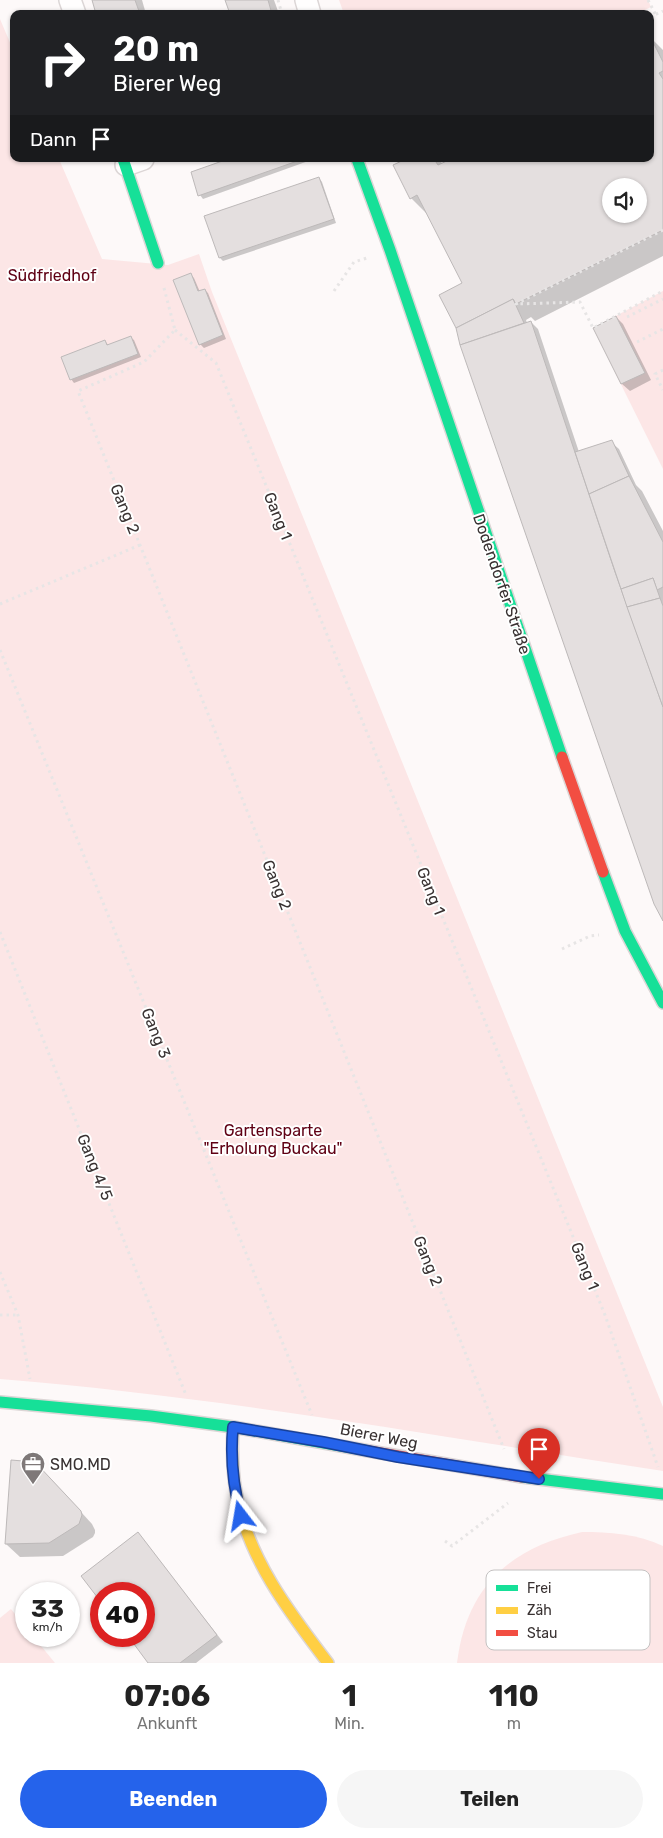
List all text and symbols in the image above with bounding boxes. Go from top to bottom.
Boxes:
text: 20 m [113,28,199,70]
icon: right [30,30,95,95]
text: Bierer Weg [113,70,221,97]
icon: arrive [87,125,115,153]
text: Dann [30,128,77,151]
map controls [602,178,647,223]
button: sound [602,178,647,223]
park label: Südfriedhof [8,266,97,285]
street label: Gang 2 [106,481,144,537]
street label: Gang 1 [260,489,296,543]
street label: Dodendorfer Straße [469,511,535,657]
street label: Gang 2 [258,857,296,913]
street label: Gang 1 [413,864,449,918]
street label: Gang 3 [137,1005,175,1061]
park label: Gartensparte "Erholung Buckau" [204,1121,342,1158]
street label: Gang 4/5 [73,1131,117,1203]
street label: Gang 2 [409,1233,447,1289]
street label: Gang 1 [567,1239,603,1293]
street label: Bierer Weg [339,1419,419,1453]
pin [518,1428,560,1479]
icon: arrive [525,1435,553,1463]
office icon: SMO.MD [20,1451,46,1485]
place label: SMO.MD [50,1455,111,1474]
position arrow [214,1489,266,1541]
legend [486,1570,650,1650]
text: Frei [527,1580,551,1597]
speed limit sign: 40 [90,1582,155,1647]
text: 33 [31,1594,64,1623]
text: Zäh [527,1602,552,1619]
text: km/h [33,1620,62,1634]
text: Stau [527,1625,557,1642]
text: 07:06 [124,1678,210,1714]
text: 1 [342,1678,357,1714]
text: 110 [489,1678,539,1714]
text: Ankunft [137,1714,197,1733]
text: Min. [334,1714,365,1733]
text: m [507,1714,521,1733]
button: Beenden [20,1770,327,1828]
button: Teilen [337,1770,643,1828]

